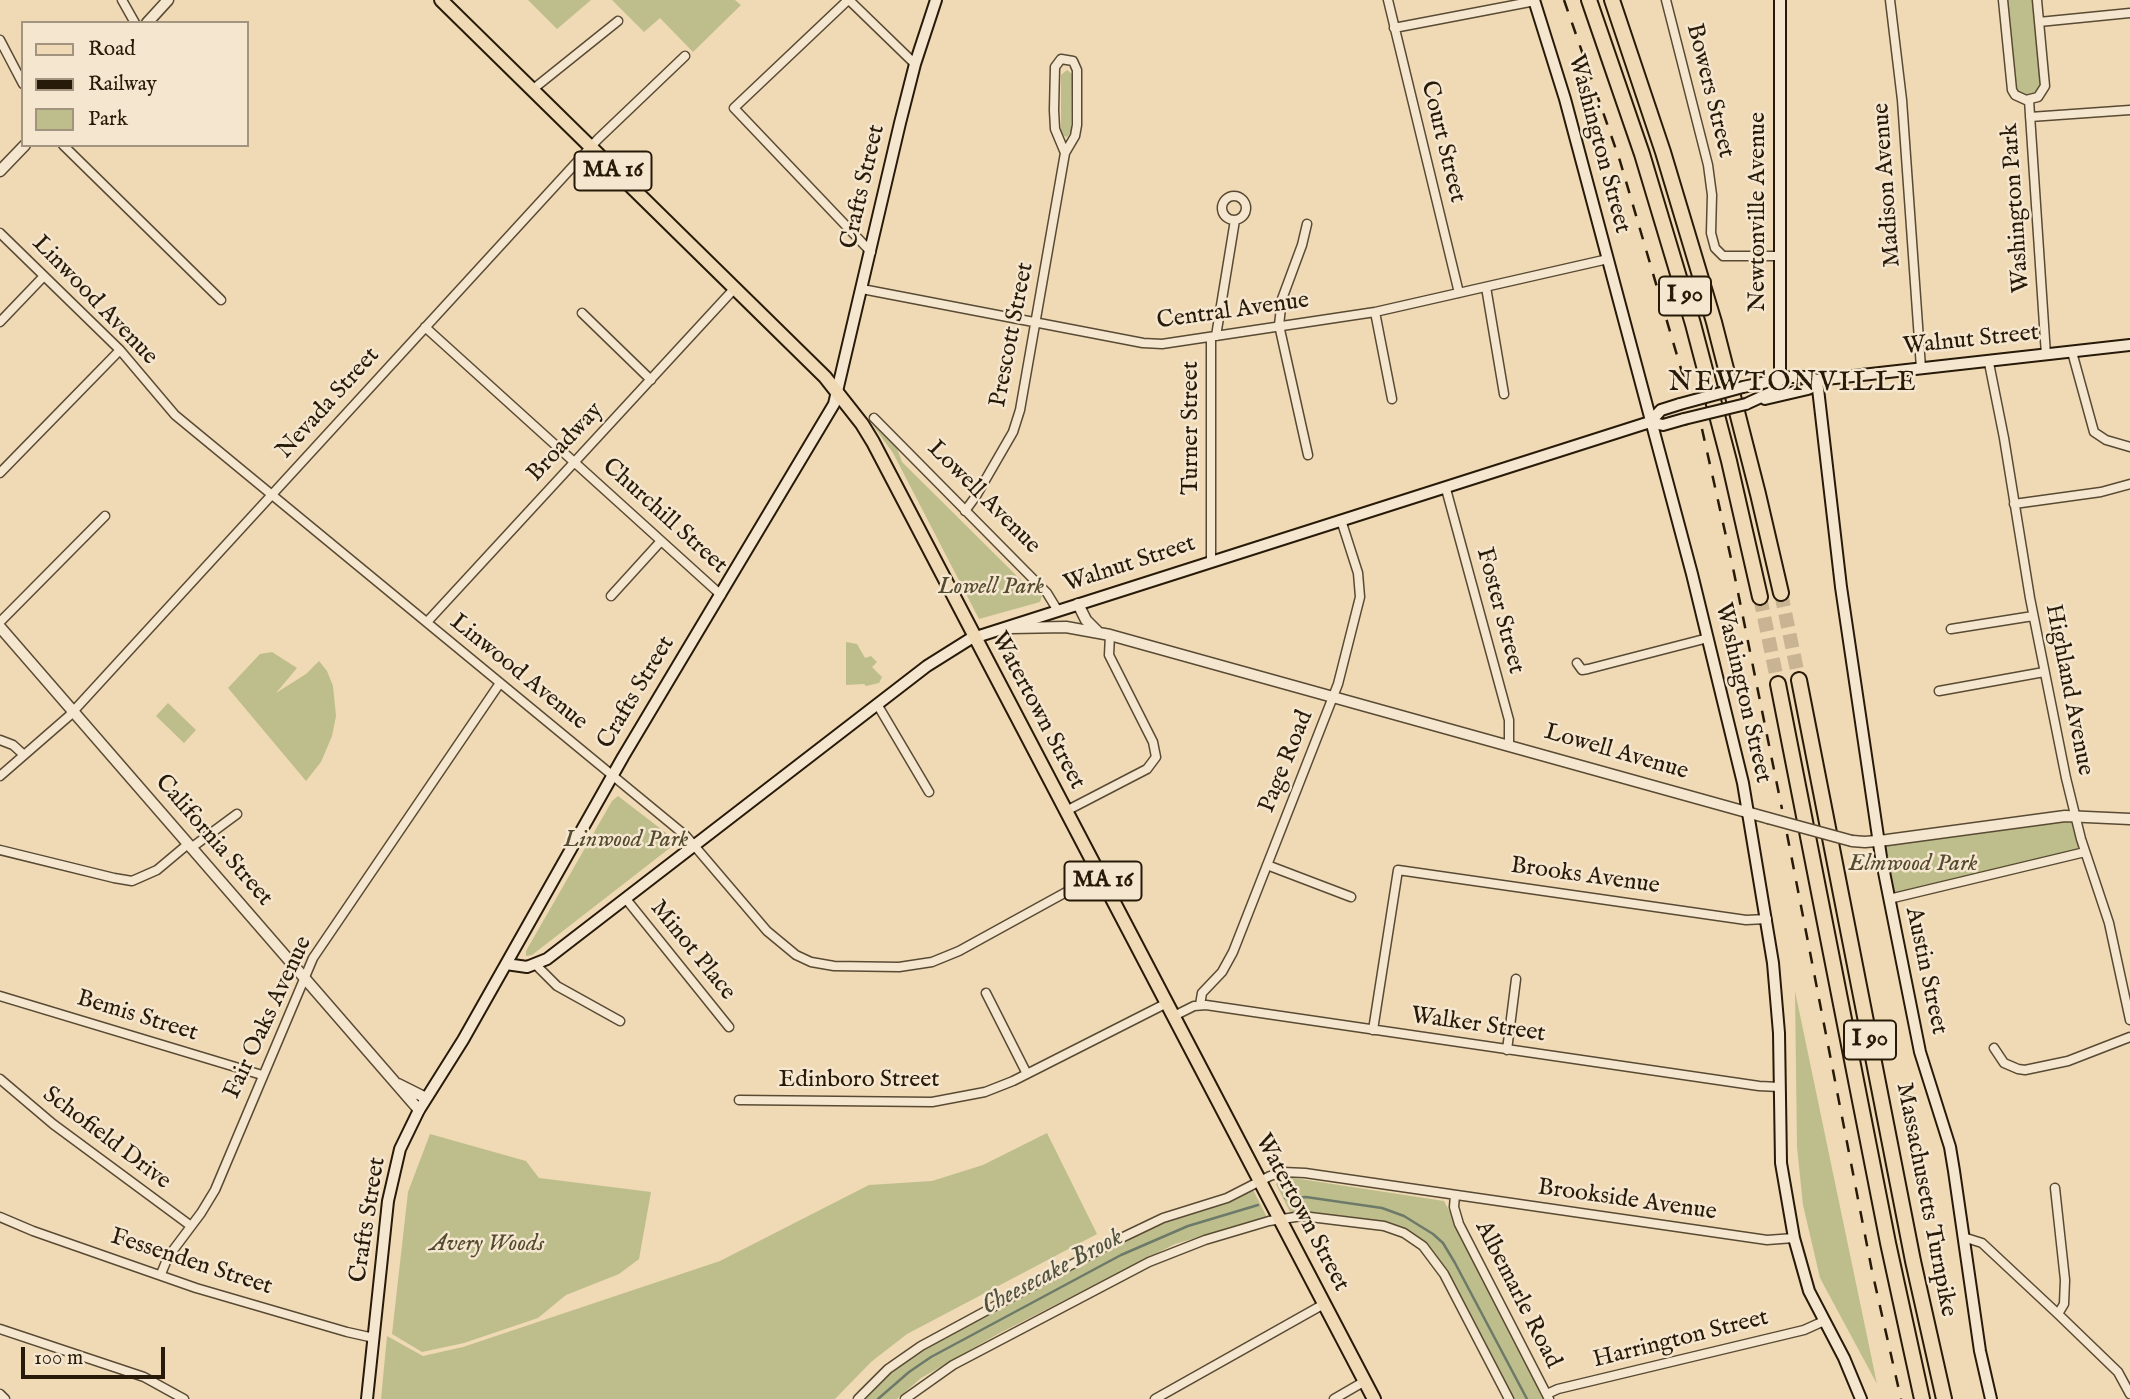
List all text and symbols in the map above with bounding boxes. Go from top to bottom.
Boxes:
legend [21,21,248,147]
street label: Bowers Street [1678,21,1740,161]
text: Road [88,36,135,63]
street label: Washington Street [1560,51,1636,237]
text: Railway [88,71,157,98]
street label: Court Street [1413,78,1471,206]
street label: Madison Avenue [1868,102,1908,268]
text: Park [88,106,128,133]
street label: Newtonville Avenue [1745,112,1773,312]
street label: Crafts Street [836,122,892,252]
street label: Washington Park [1997,122,2037,294]
road number: MA 16 [574,152,652,190]
street label: Linwood Avenue [25,230,163,372]
street label: Prescott Street [985,260,1041,410]
road number: I 90 [1659,276,1711,316]
street label: Central Avenue [1155,287,1311,337]
street label: Walnut Street [1902,320,2040,362]
street label: Nevada Street [271,342,387,466]
street label: Turner Street [1178,361,1206,495]
district label: NEWTONVILLE [1670,367,1916,401]
street label: Broadway [522,397,610,489]
street label: Lowell Avenue [920,435,1046,561]
street label: Churchill Street [595,453,733,581]
street label: Walnut Street [1061,530,1199,600]
street label: Foster Street [1468,545,1530,677]
park label: Lowell Park [938,574,1044,602]
street label: Washington Street [1707,600,1777,786]
street label: Highland Avenue [2037,602,2099,778]
street label: Linwood Avenue [443,609,593,737]
street label: Watertown Street [983,627,1091,795]
street label: Crafts Street [592,631,682,755]
street label: Page Road [1253,707,1321,817]
street label: Lowell Avenue [1541,719,1691,787]
street label: California Street [148,769,278,913]
park label: Linwood Park [564,827,688,855]
park label: Elmwood Park [1848,851,1978,879]
street label: Brooks Avenue [1509,852,1661,902]
road number: MA 16 [1064,862,1142,900]
street label: Minot Place [643,895,741,1007]
street label: Austin Street [1897,905,1953,1037]
street label: Fair Oaks Avenue [219,932,319,1104]
street label: Bemis Street [73,985,201,1049]
street label: Walker Street [1409,1002,1547,1050]
road number: I 90 [1844,1021,1896,1060]
street label: Edinboro Street [779,1067,939,1095]
street label: Schofield Drive [36,1081,176,1197]
street label: Massachusetts Turnpike [1888,1081,1962,1319]
street label: Watertown Street [1247,1129,1355,1297]
street label: Crafts Street [345,1155,393,1285]
street label: Brookside Avenue [1536,1174,1718,1228]
street label: Albemarle Road [1468,1217,1566,1373]
street label: Fessenden Street [107,1223,275,1303]
water label: Cheesecake Brook [977,1223,1129,1323]
park label: Avery Woods [430,1231,544,1259]
street label: Harrington Street [1590,1304,1772,1376]
scale bar [24,1332,168,1376]
text: 100 m [34,1345,83,1372]

